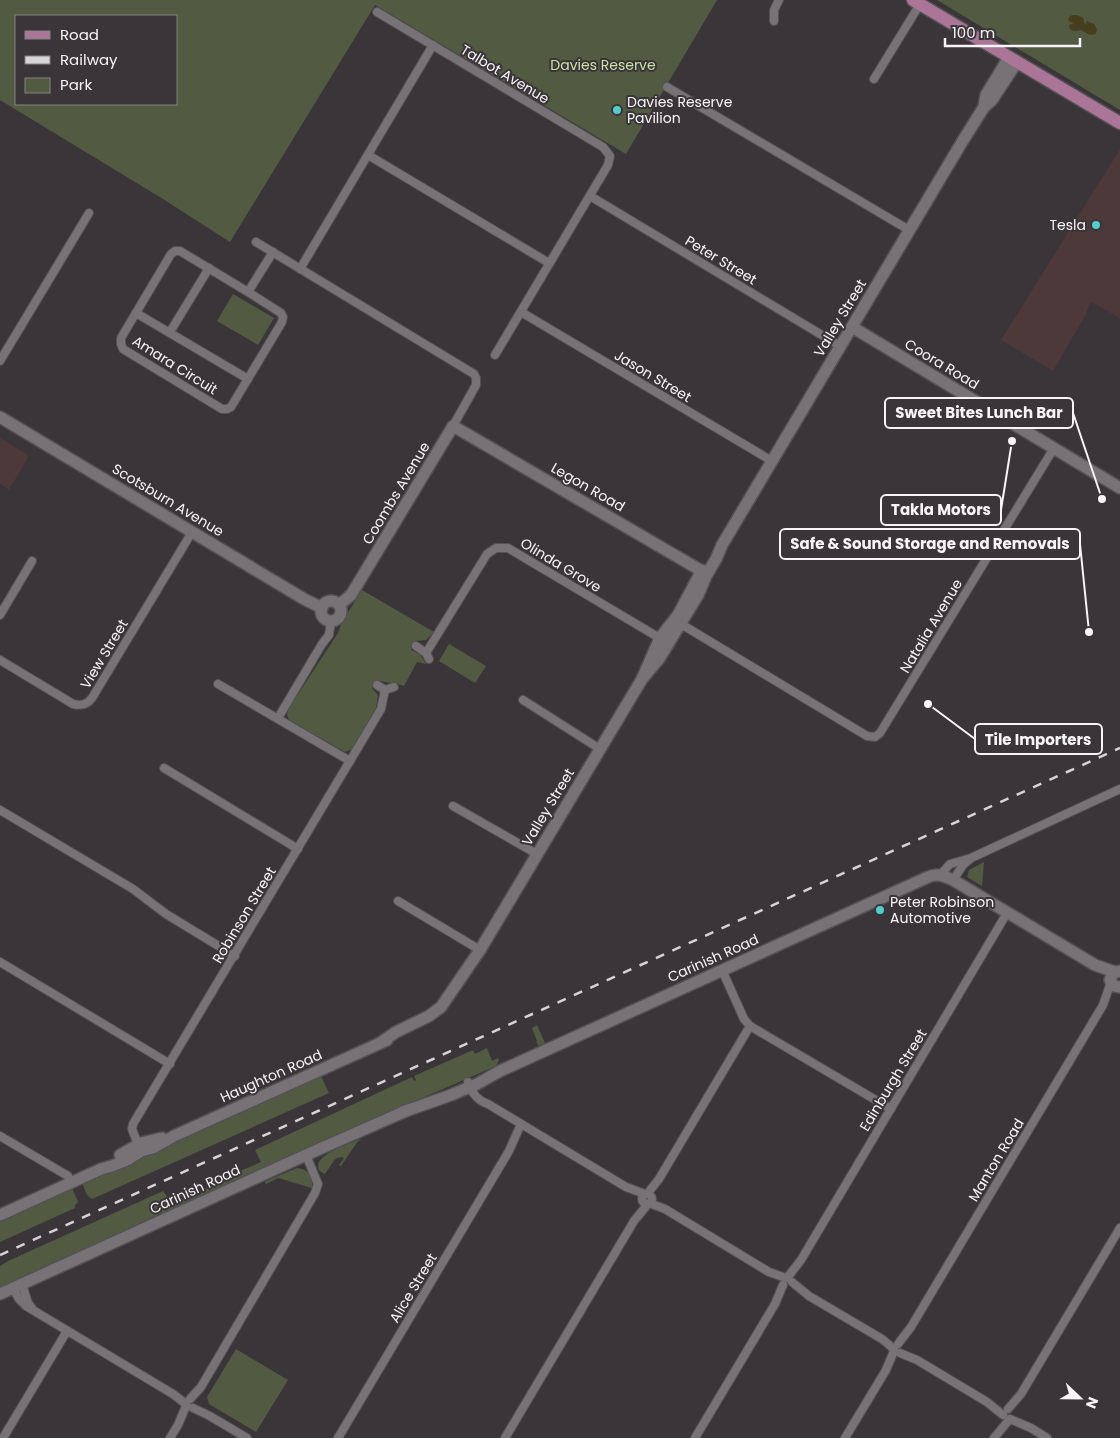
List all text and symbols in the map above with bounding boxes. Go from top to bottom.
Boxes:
legend [15,15,178,105]
scale bar [945,15,1080,47]
text: 100 m [952,22,995,43]
text: Road [60,24,99,45]
street label: Talbot Avenue [457,40,553,109]
text: Railway [60,49,118,70]
park label: Davies Reserve [550,55,656,75]
text: Park [60,74,92,95]
place label: Davies Reserve Pavilion [627,92,733,128]
marker: Davies Reserve Pavilion [611,104,623,116]
place label: Tesla [1050,215,1086,235]
marker: Tesla [1090,219,1102,231]
street label: Peter Street [681,231,761,289]
street label: Valley Street [809,276,871,360]
street label: Amara Circuit [128,331,222,399]
street label: Coora Road [901,334,983,394]
street label: Jason Street [611,345,695,407]
callout: Sweet Bites Lunch Bar [885,398,1073,428]
text: Sweet Bites Lunch Bar [895,402,1063,423]
street label: Coombs Avenue [357,438,435,548]
street label: Legon Road [547,458,629,516]
street label: Scotsburn Avenue [108,459,228,541]
callout: Takla Motors [881,495,1001,525]
text: Takla Motors [891,499,991,520]
callout: Safe & Sound Storage and Removals [780,529,1080,559]
street label: Olinda Grove [517,533,605,597]
text: Safe & Sound Storage and Removals [790,533,1070,554]
street label: Natalia Avenue [895,575,967,677]
street label: View Street [75,616,133,692]
callout: Tile Importers [975,724,1102,754]
text: Tile Importers [985,729,1091,750]
street label: Valley Street [517,765,579,849]
street label: Robinson Street [207,863,281,967]
place label: Peter Robinson Automotive [890,892,994,928]
marker: Peter Robinson Automotive [874,904,886,916]
street label: Carinish Road [664,929,762,987]
street label: Edinburgh Street [855,1025,931,1135]
street label: Haughton Road [217,1045,325,1107]
street label: Manton Road [963,1115,1029,1205]
street label: Carinish Road [146,1159,244,1219]
street label: Alice Street [384,1249,442,1327]
north arrow [1055,1373,1105,1423]
text: N [1081,1394,1103,1411]

